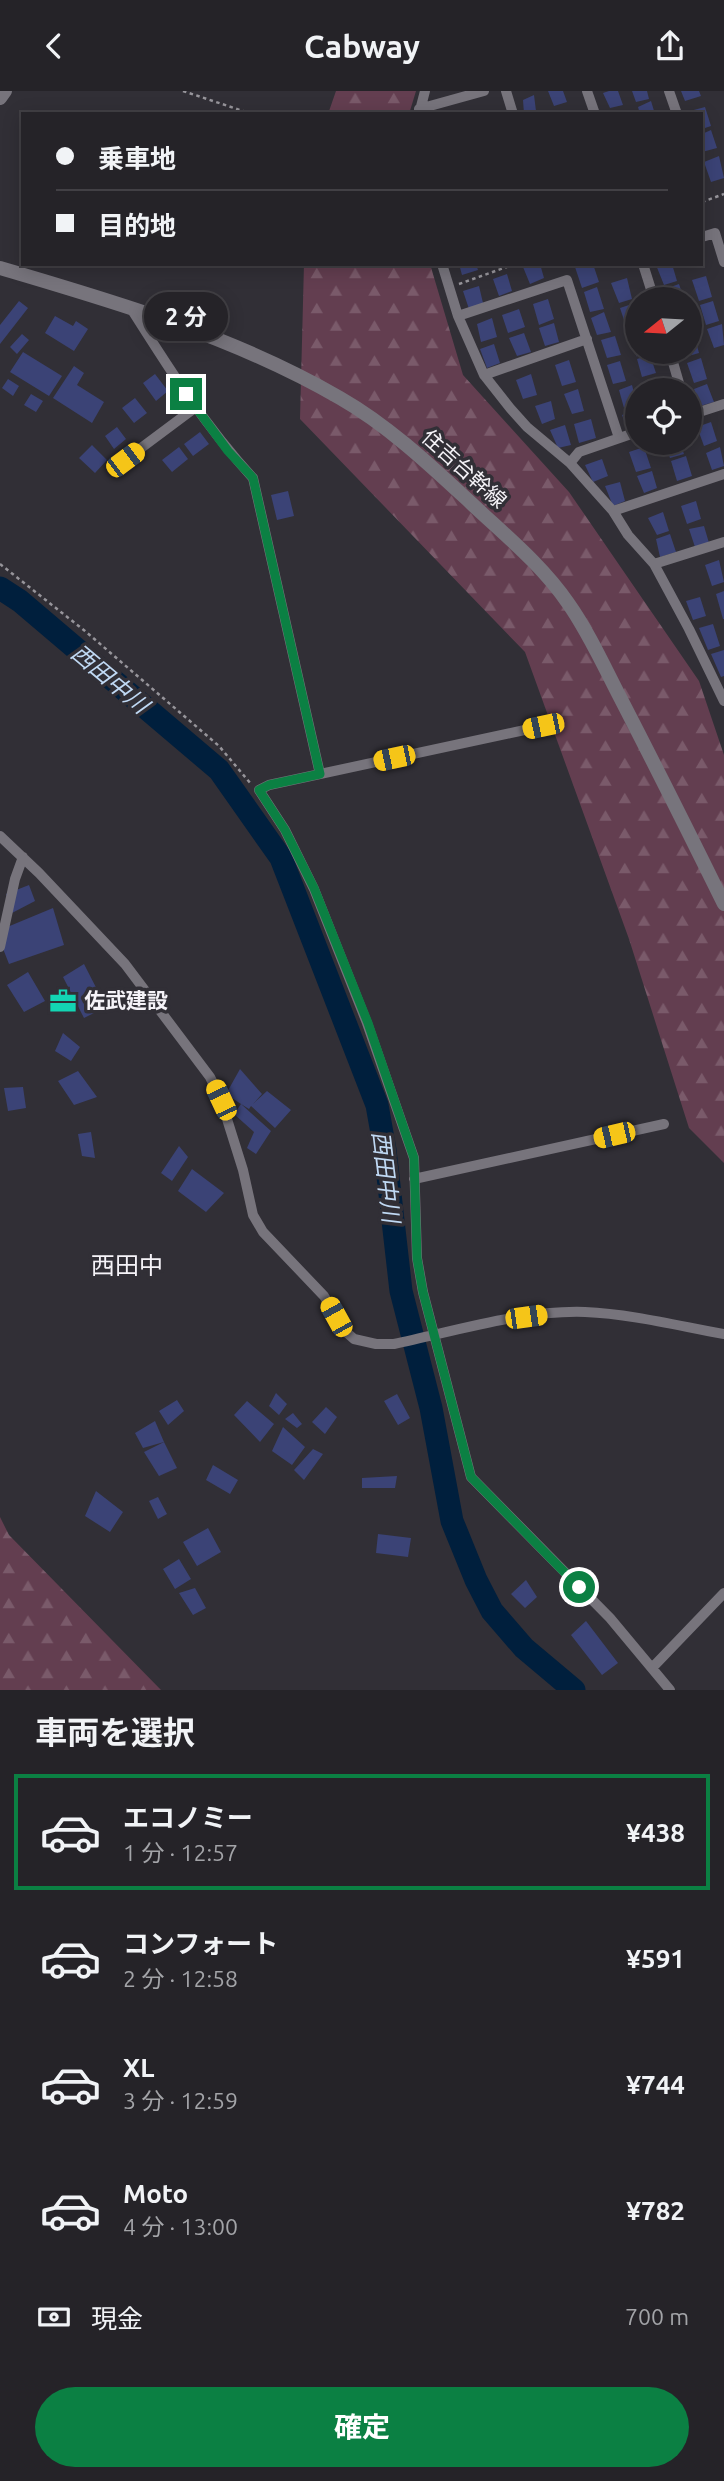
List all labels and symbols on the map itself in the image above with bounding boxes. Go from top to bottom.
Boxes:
north arrow [625,287,702,364]
callout: 2 分 [144,293,228,341]
route end [170,378,202,410]
street label: 住吉台幹線 [418,424,512,512]
car [102,439,149,481]
water label: 西田中川 [67,639,156,720]
car [521,711,566,741]
car [372,743,417,773]
office icon: 佐武建設 [48,986,78,1016]
place label: 佐武建設 [84,988,168,1012]
car [203,1077,240,1123]
car [592,1120,637,1150]
water label: 西田中川 [368,1130,405,1227]
district label: 西田中 [91,1252,163,1279]
car [317,1294,356,1340]
car [504,1304,549,1330]
route start [563,1571,595,1603]

